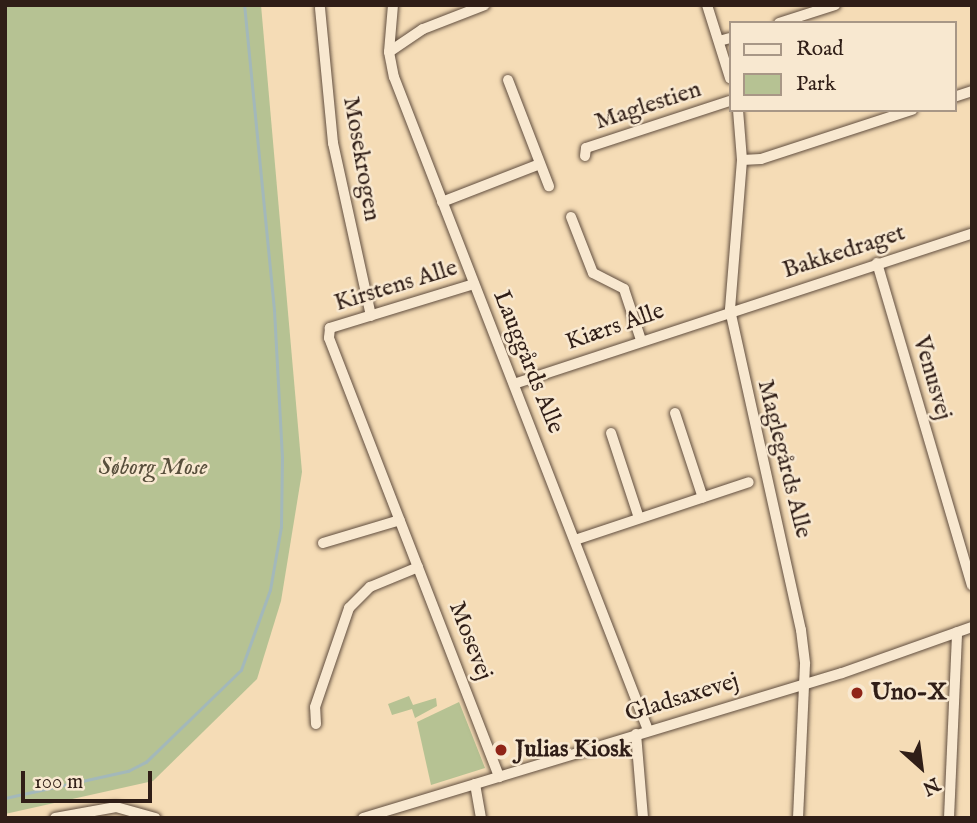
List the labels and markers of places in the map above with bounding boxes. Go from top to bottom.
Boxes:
place label: Uno-X [871,679,947,707]
marker: Uno-X [849,685,865,701]
place label: Julias Kiosk [515,736,632,764]
marker: Julias Kiosk [493,742,509,758]

